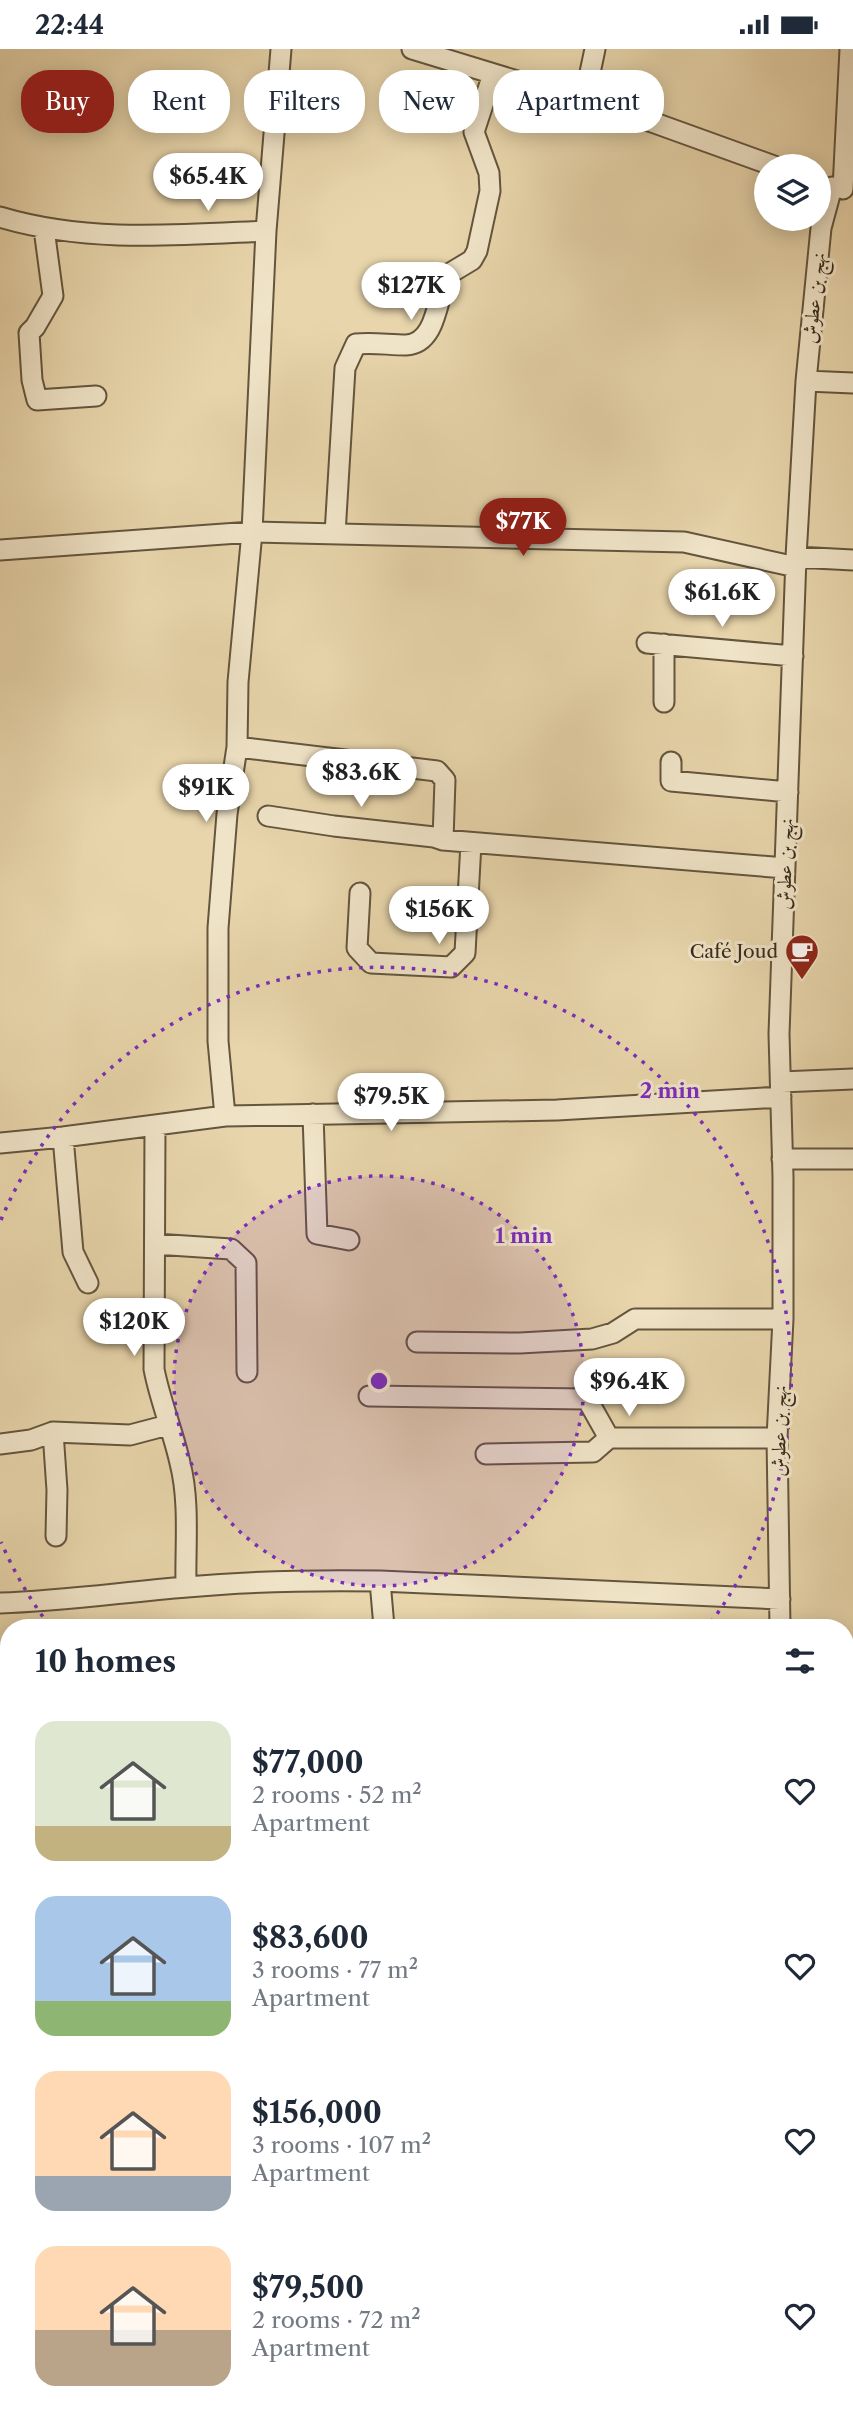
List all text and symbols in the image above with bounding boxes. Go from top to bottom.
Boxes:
text: 22:44 [35,9,104,41]
chip: Buy [21,70,114,133]
chip: Rent [128,70,230,133]
chip: Filters [244,70,365,133]
chip: New [379,70,479,133]
chip: Apartment [493,70,664,133]
pin: $65.4K [151,153,265,213]
map controls [754,154,831,231]
button: layers [754,154,831,231]
text: $65.4K [169,162,247,190]
street label: نهج بن عطوش [798,251,836,345]
pin: $127K [362,263,460,322]
text: $127K [377,271,445,299]
pin: $77K [482,498,564,558]
text: $77K [495,507,551,535]
pin: $61.6K [665,569,779,629]
text: $61.6K [684,578,760,606]
pin: $83.6K [304,749,418,809]
text: $83.6K [322,758,400,786]
pin: $91K [165,765,247,824]
text: $91K [178,773,234,801]
street label: نهج بن عطوش [772,818,804,910]
pin: $156K [390,887,488,946]
text: $156K [405,895,473,923]
cafe icon: Café Joud [783,932,821,981]
place label: Café Joud [690,940,778,963]
pin: $79.5K [334,1073,448,1133]
text: 2 min [640,1078,701,1103]
text: $79.5K [353,1082,429,1110]
text: 1 min [495,1223,553,1248]
pin: $120K [85,1299,183,1358]
text: $120K [99,1307,169,1335]
pin: $96.4K [572,1359,686,1418]
text: $96.4K [590,1367,668,1395]
centre of rings [367,1369,391,1393]
street label: نهج بن عطوش [767,1385,797,1477]
icon: filters [781,1642,819,1680]
text: 10 homes [35,1643,176,1680]
text: $77,000 [252,1744,364,1781]
icon: home [91,1749,175,1833]
icon: heart [781,1772,819,1810]
text: 2 rooms · 52 m² [252,1781,422,1809]
text: Apartment [252,1809,370,1837]
text: $83,600 [252,1919,369,1956]
icon: home [91,1924,175,2008]
icon: heart [781,1947,819,1985]
text: 3 rooms · 77 m² [252,1956,418,1984]
text: Apartment [252,1984,370,2012]
text: $156,000 [252,2094,382,2131]
icon: home [91,2099,175,2183]
icon: heart [781,2122,819,2160]
text: 3 rooms · 107 m² [252,2131,431,2159]
text: Apartment [252,2159,370,2187]
text: $79,500 [252,2269,364,2306]
icon: home [91,2274,175,2358]
icon: heart [781,2297,819,2335]
text: 2 rooms · 72 m² [252,2306,421,2334]
text: Apartment [252,2334,370,2362]

